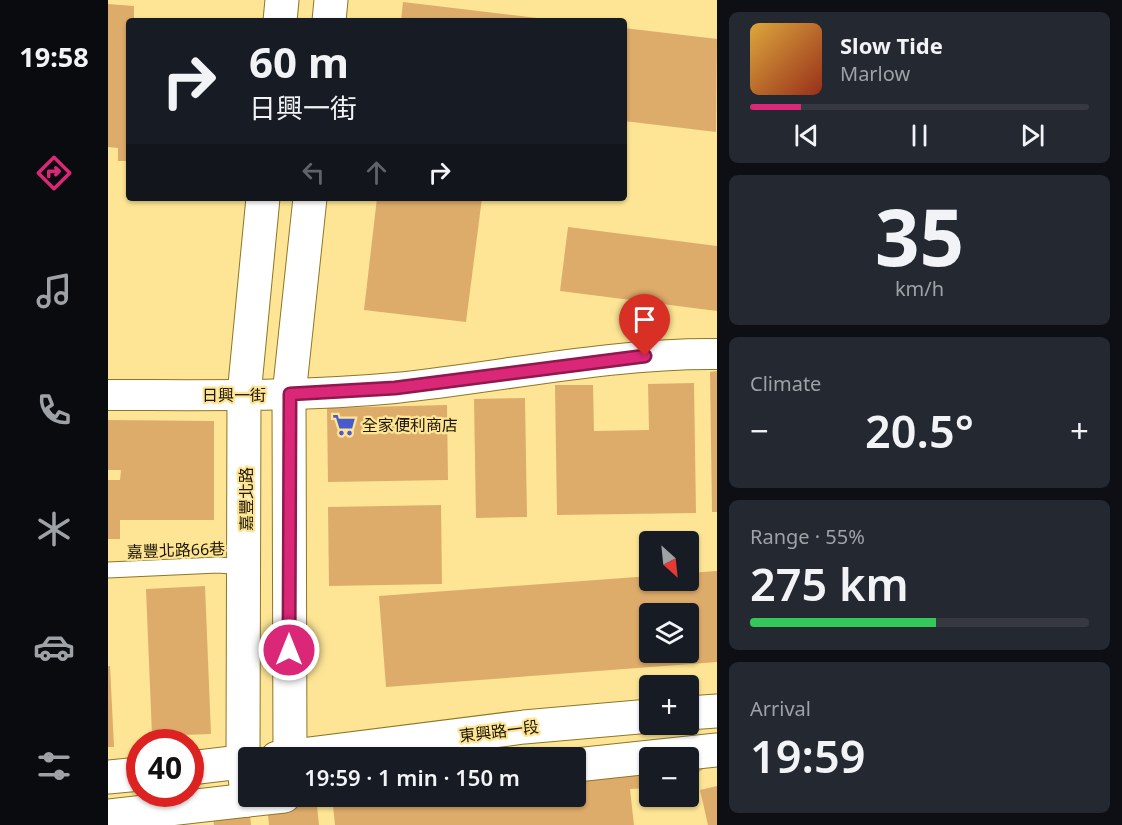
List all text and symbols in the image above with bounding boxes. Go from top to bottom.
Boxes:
text: Slow Tide [840,30,943,60]
text: 60 m [249,33,349,90]
text: 19:58 [19,38,89,75]
icon: right [150,42,228,120]
text: Marlow [840,60,910,87]
text: 日興一街 [249,89,357,126]
icon: previous [790,119,823,152]
icon: pause [903,119,936,152]
icon: next [1016,119,1049,152]
icon: directions [33,152,75,194]
icon: left [297,156,330,189]
icon: ahead [360,156,393,189]
icon: right [423,156,456,189]
text: 35 [875,183,964,289]
icon: music [33,270,75,312]
text: km/h [895,275,944,302]
pin [619,294,670,356]
icon: arrive [628,303,661,336]
text: Climate [750,370,821,397]
street label: 日興一街 [202,384,266,406]
icon: phone [33,389,75,431]
text: 20.5° [865,400,974,461]
text: − [750,408,769,453]
text: + [1070,408,1089,453]
supermarket icon: 全家便利商店 [331,412,357,438]
place label: 全家便利商店 [362,414,458,436]
street label: 嘉豐北路 [235,467,257,531]
icon: climate [33,508,75,550]
text: Range · 55% [750,523,865,550]
north arrow [639,531,699,591]
map controls [639,531,699,807]
street label: 嘉豐北路66巷 [126,537,226,563]
text: 275 km [750,553,909,614]
button: layers [639,603,699,663]
position arrow [257,618,321,682]
icon: car [33,626,75,668]
button: + [639,675,699,735]
text: Arrival [750,695,811,722]
street label: 東興路一段 [458,715,540,747]
text: 19:59 [750,725,865,786]
speed limit sign: 40 [126,729,204,807]
icon: filters [33,745,75,787]
button: − [639,747,699,807]
text: 19:59 · 1 min · 150 m [304,762,520,792]

